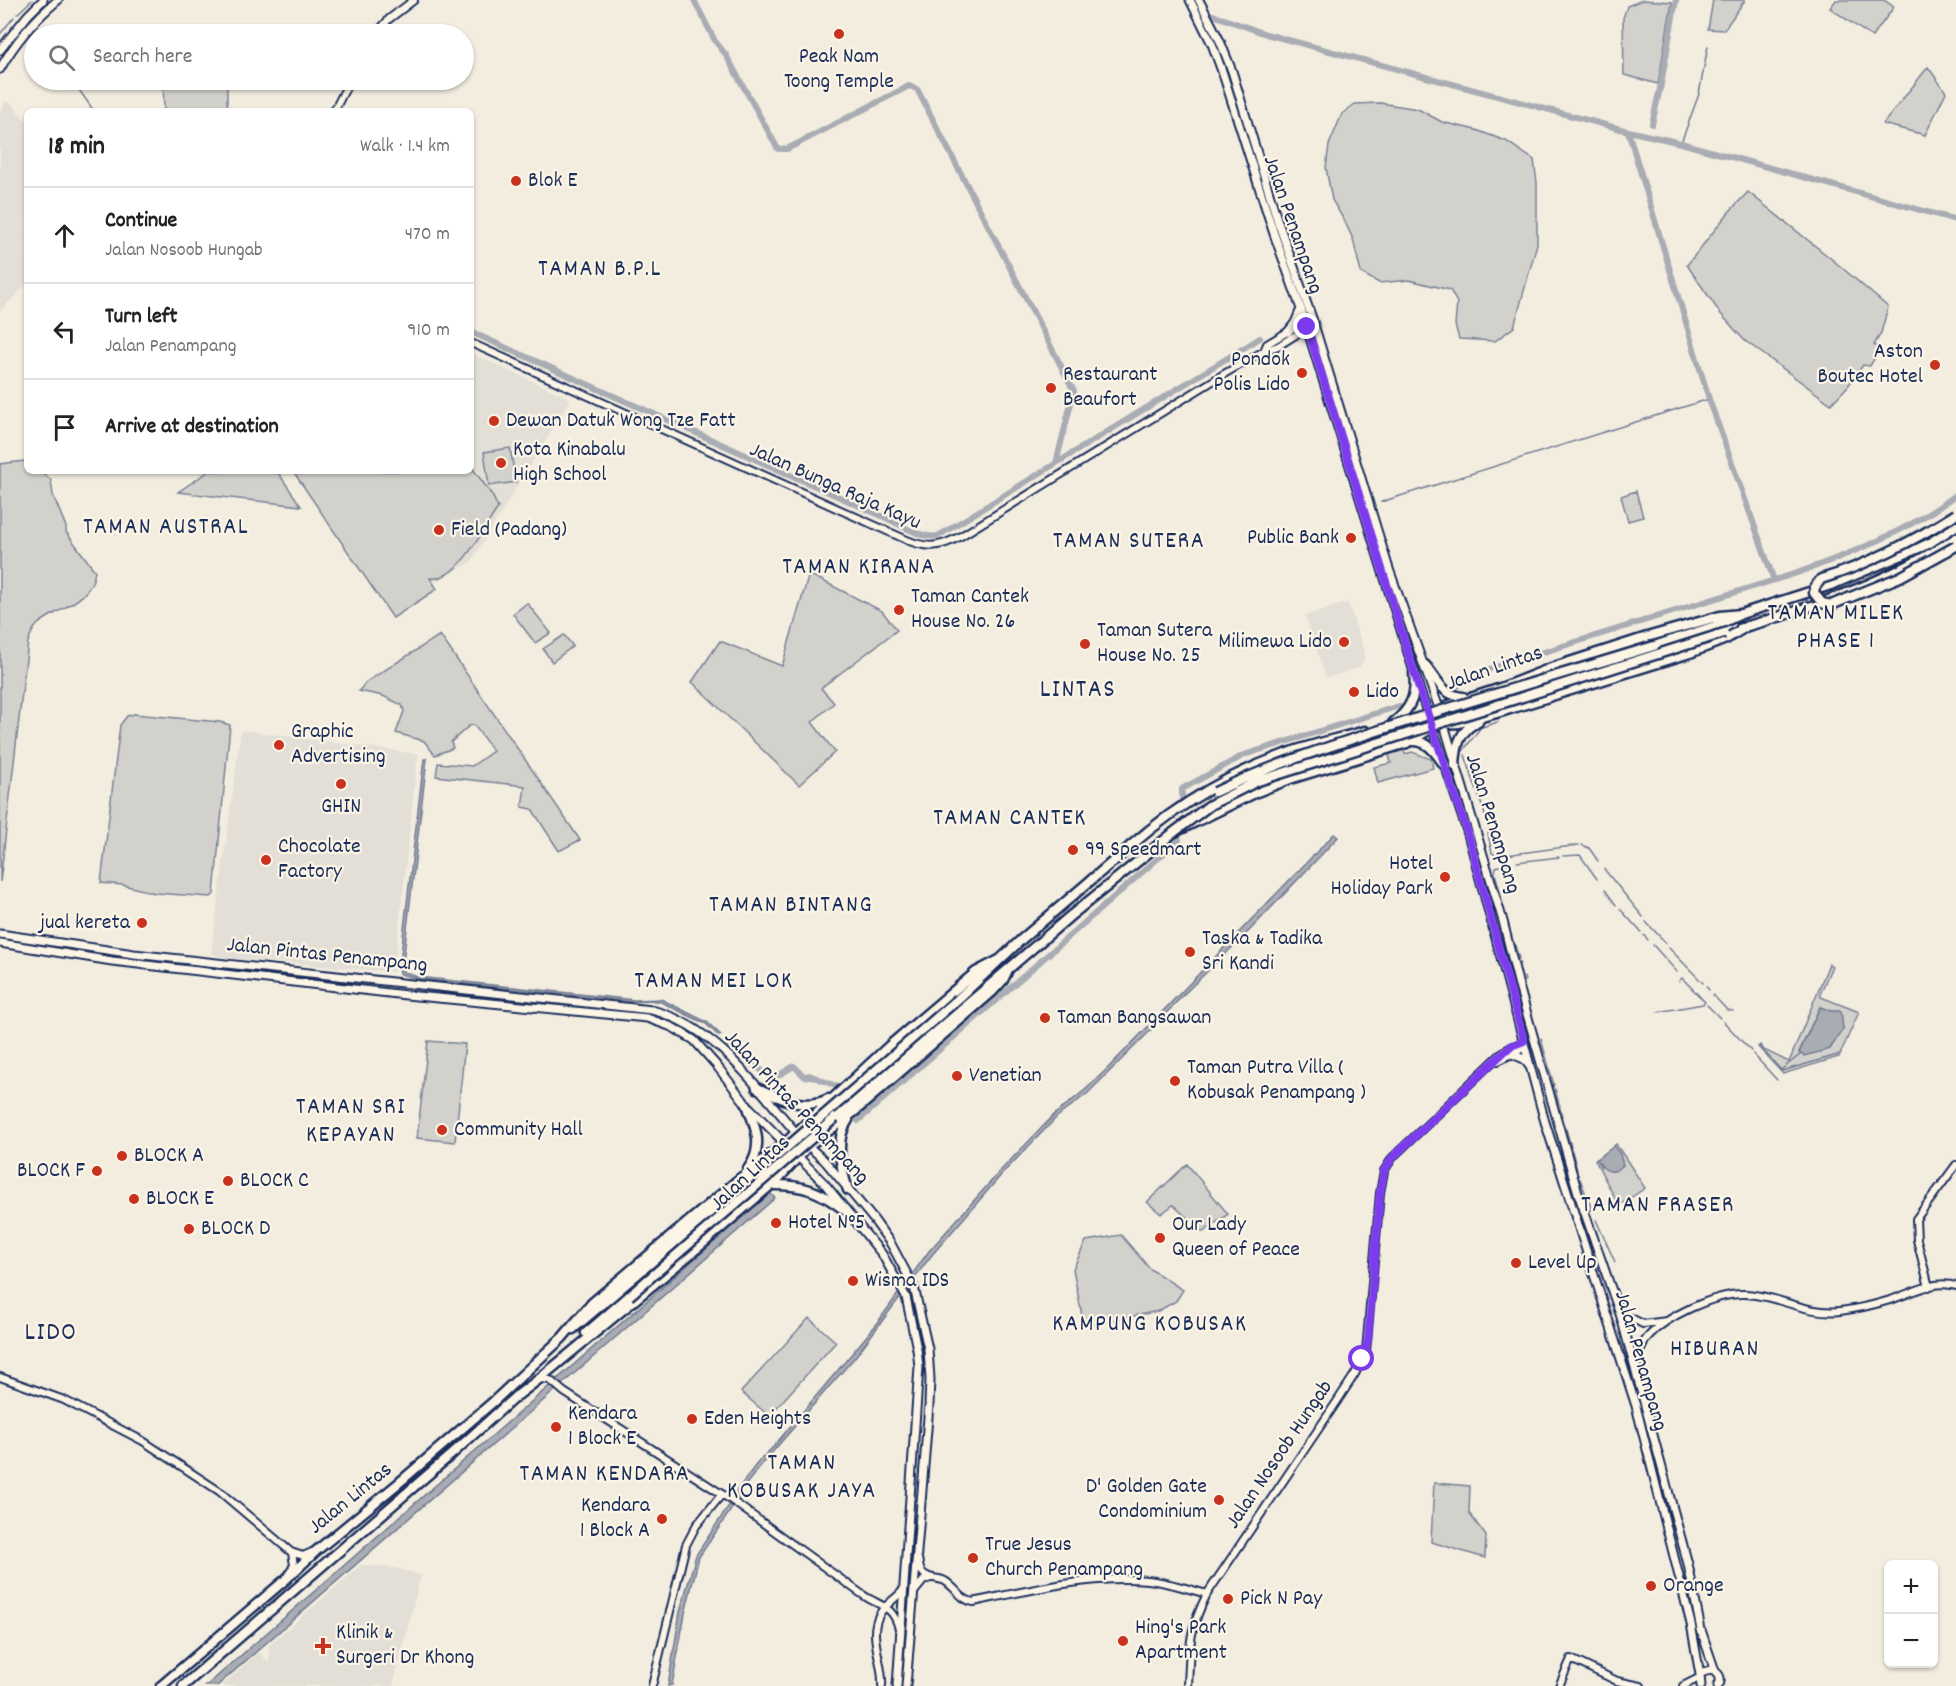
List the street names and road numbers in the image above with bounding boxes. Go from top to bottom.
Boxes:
street label: Jalan Penampang [1254,152,1330,298]
street label: Jalan Bunga Raja Kayu [744,435,926,539]
street label: Jalan Lintas [1443,638,1547,700]
street label: Jalan Penampang [1456,750,1528,898]
street label: Jalan Pintas Penampang [225,930,429,982]
street label: Jalan Pintas Penampang [716,1024,876,1192]
street label: Jalan Lintas [704,1129,798,1219]
street label: Jalan Penampang [1605,1287,1675,1435]
street label: Jalan Nosoob Hungab [1219,1374,1341,1536]
street label: Jalan Lintas [302,1455,400,1543]

